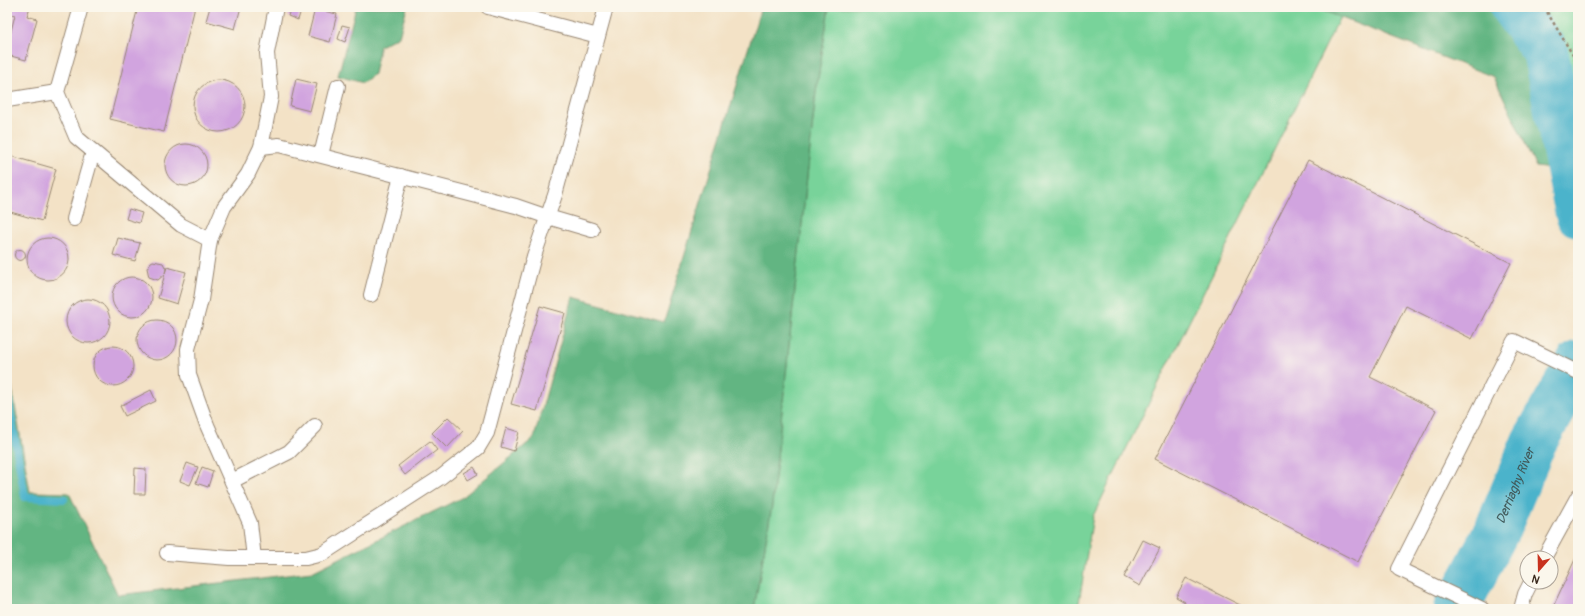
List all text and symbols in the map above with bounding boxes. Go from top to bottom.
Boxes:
water label: Derriaghy River [1493,443,1540,526]
north arrow [1519,550,1559,590]
text: N [1530,571,1541,586]

